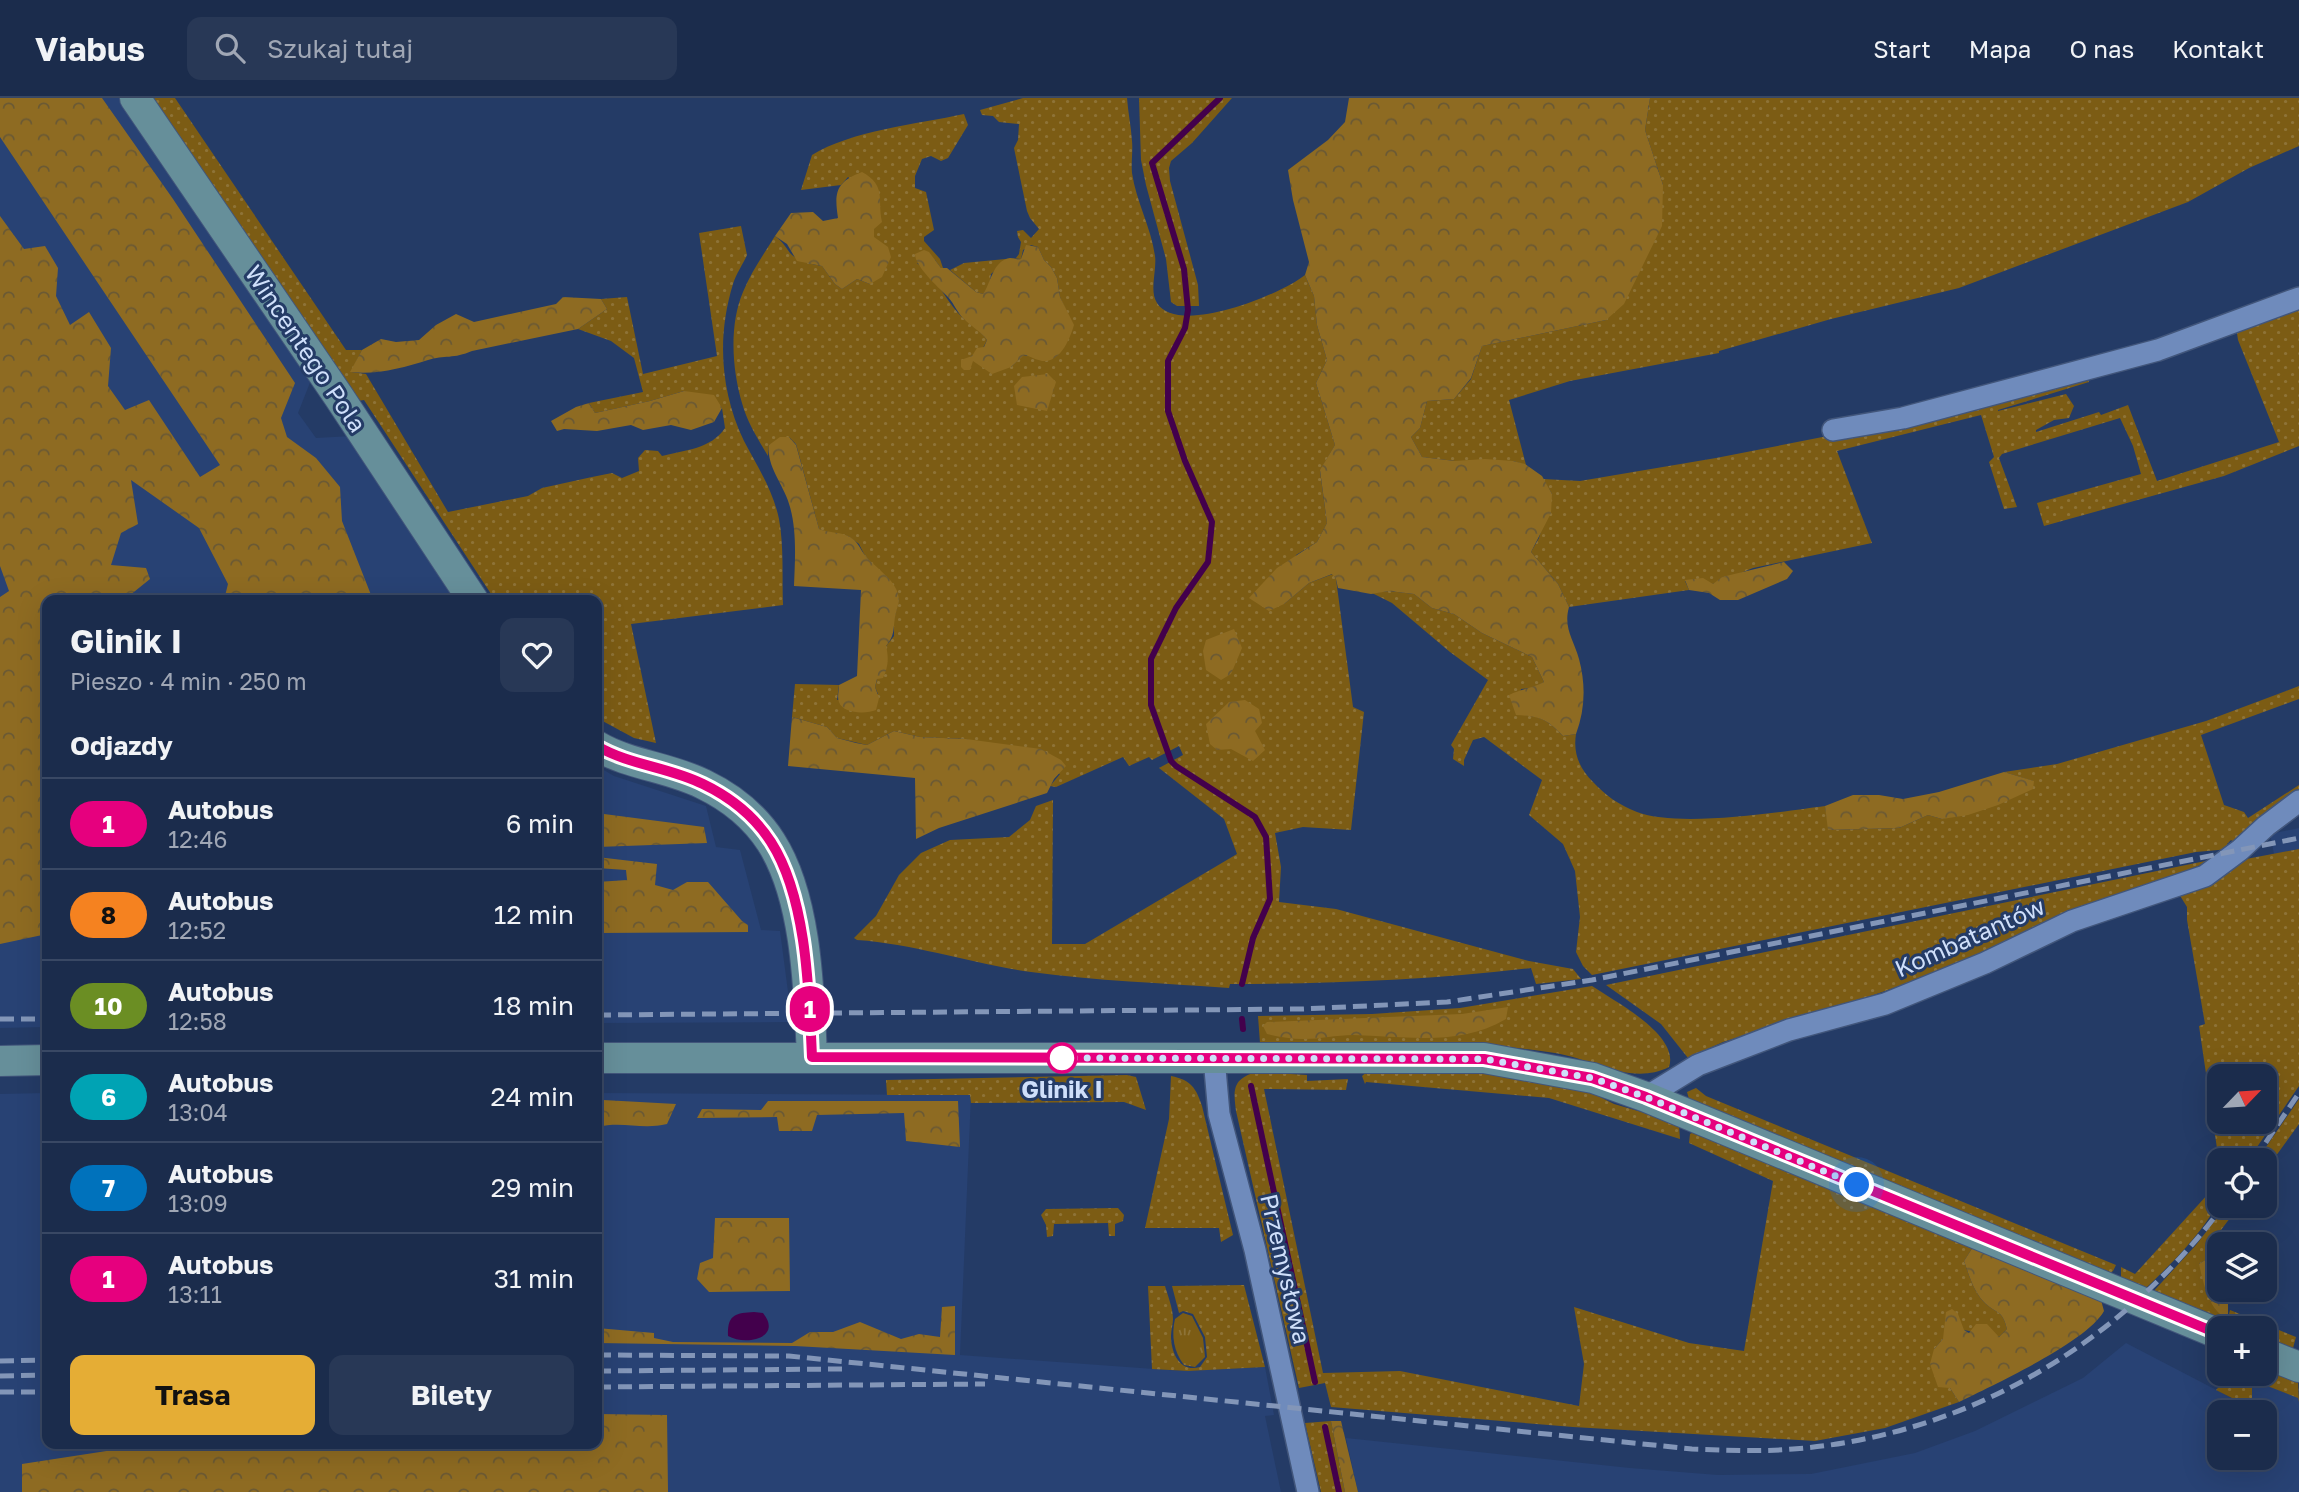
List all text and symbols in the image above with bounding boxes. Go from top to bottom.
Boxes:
search box [187,17,677,80]
text: Viabus [35,29,145,68]
icon: search [211,29,249,67]
text: Szukaj tutaj [267,33,413,64]
text: Start [1873,34,1931,63]
text: Mapa [1969,34,2031,63]
text: O nas [2069,34,2134,63]
text: Kontakt [2172,34,2264,63]
street label: Wincentego Pola [240,259,373,437]
button: heart [500,618,574,692]
text: Glinik I [70,621,182,660]
text: Pieszo · 4 min · 250 m [70,667,307,695]
text: Odjazdy [70,730,173,761]
text: Autobus [168,794,274,825]
text: 6 min [506,808,574,839]
text: 1 [102,809,115,838]
text: 12:46 [168,825,227,853]
text: Autobus [168,885,274,916]
street label: Kombatantów [1890,891,2049,983]
text: 12 min [494,899,574,930]
text: 8 [101,900,116,929]
text: 12:52 [168,916,226,944]
text: Autobus [168,976,274,1007]
line badge: 1 [787,986,833,1032]
text: 18 min [493,990,574,1021]
text: 10 [95,991,122,1020]
text: 1 [804,994,816,1023]
text: 12:58 [168,1007,227,1035]
marker: Glinik I [1047,1043,1077,1073]
north arrow [2207,1064,2277,1134]
map controls [2207,1064,2277,1470]
text: Autobus [168,1067,274,1098]
place label: Glinik I [1021,1074,1103,1103]
text: 24 min [491,1081,574,1112]
text: 6 [101,1082,116,1111]
text: 13:04 [168,1098,228,1126]
button: locate [2207,1148,2277,1218]
text: Autobus [168,1158,274,1189]
your location [1839,1167,1874,1202]
text: 29 min [491,1172,574,1203]
text: 7 [102,1173,115,1202]
text: 13:09 [168,1189,228,1217]
street label: Przemysłowa [1255,1191,1318,1346]
button: layers [2207,1232,2277,1302]
text: Autobus [168,1249,274,1280]
text: 31 min [494,1263,574,1294]
text: 1 [102,1264,115,1293]
text: 13:11 [168,1280,222,1308]
button: + [2207,1316,2277,1386]
button: Trasa [70,1355,315,1435]
button: Bilety [329,1355,574,1435]
button: − [2207,1400,2277,1470]

